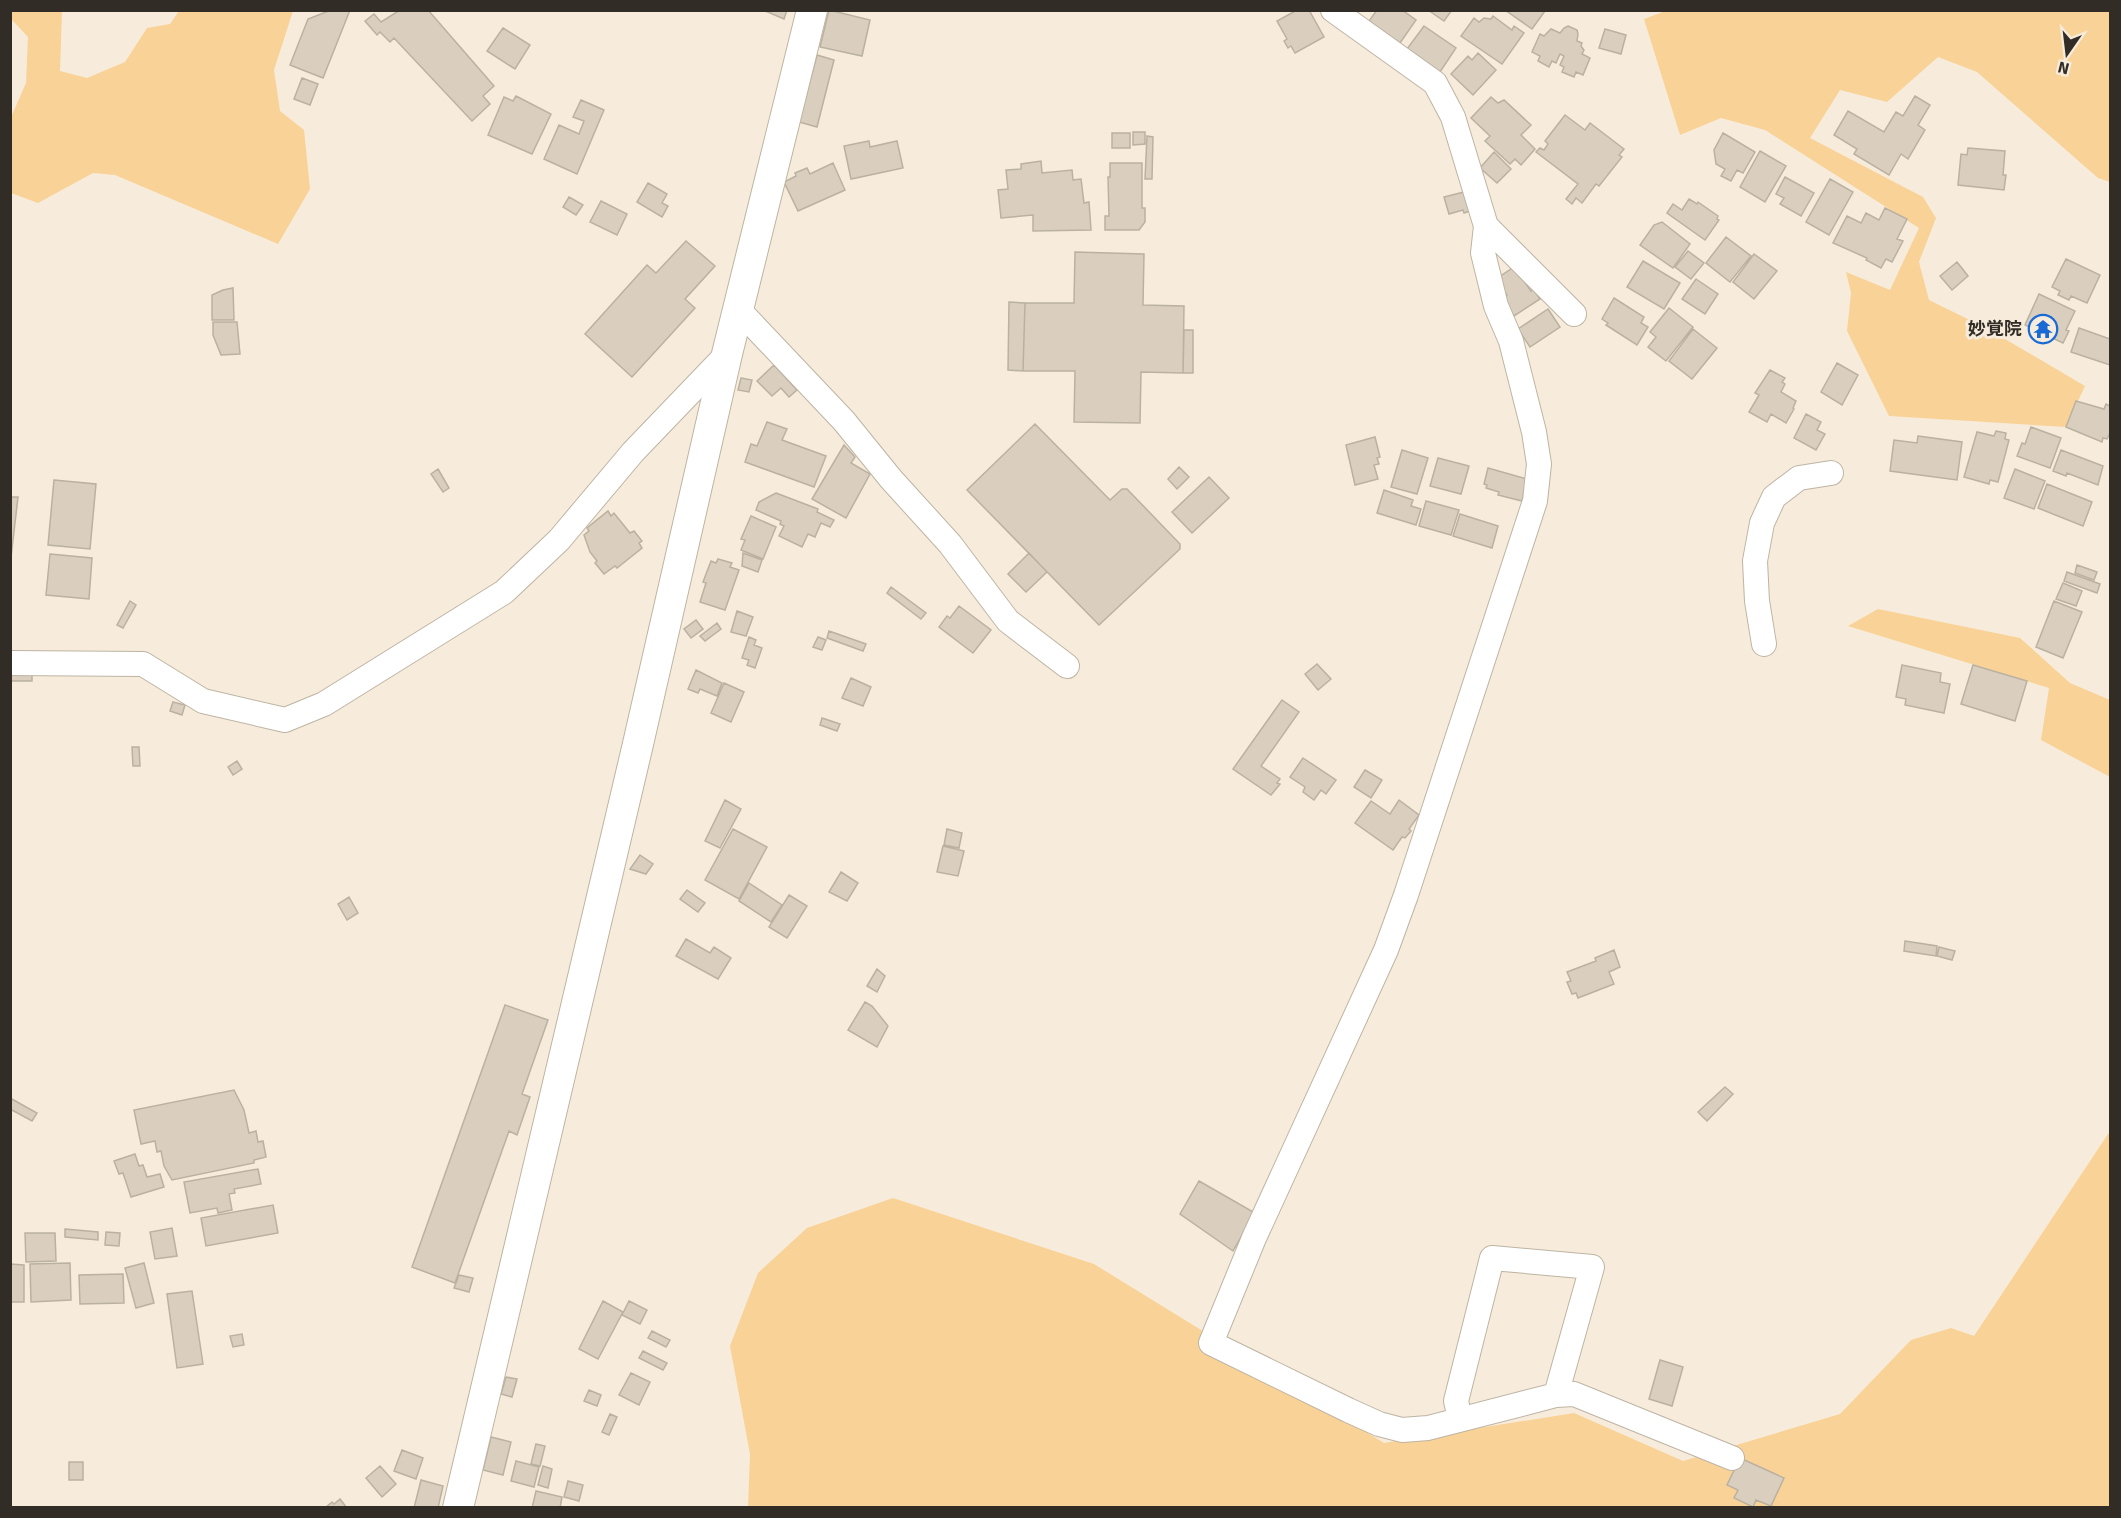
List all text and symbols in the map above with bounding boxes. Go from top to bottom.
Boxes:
north arrow [2037,24,2097,84]
text: N [2056,57,2071,79]
temple icon: 妙覚院 [2027,313,2059,345]
place label: 妙覚院 [1968,318,2022,340]

